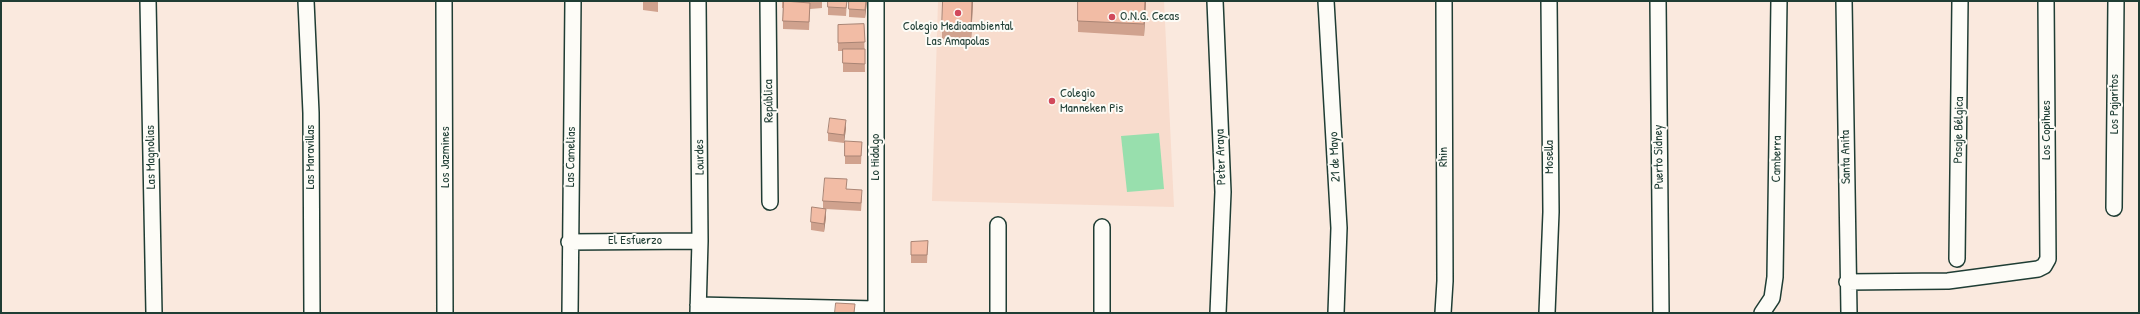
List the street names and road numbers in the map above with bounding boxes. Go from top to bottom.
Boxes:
street label: Los Pajaritos [2107,74,2123,134]
street label: República [761,79,777,123]
street label: Pasaje Bélgica [1951,97,1967,163]
street label: Los Copihues [2039,100,2055,160]
street label: Puerto Sidney [1651,124,1667,190]
street label: Las Magnolias [143,125,159,189]
street label: Las Maravillas [303,125,319,189]
street label: Los Jazmines [438,126,454,188]
street label: Las Camelias [563,127,579,187]
street label: Peter Araya [1212,129,1230,185]
street label: Santa Anita [1838,130,1854,184]
street label: 21 de Mayo [1326,131,1344,183]
street label: Lo Hidalgo [868,134,884,180]
street label: Camberra [1769,136,1785,182]
street label: Lourdes [692,139,708,175]
street label: Mosella [1542,140,1558,174]
street label: Rhin [1436,147,1452,167]
street label: El Esfuerzo [608,233,662,249]

